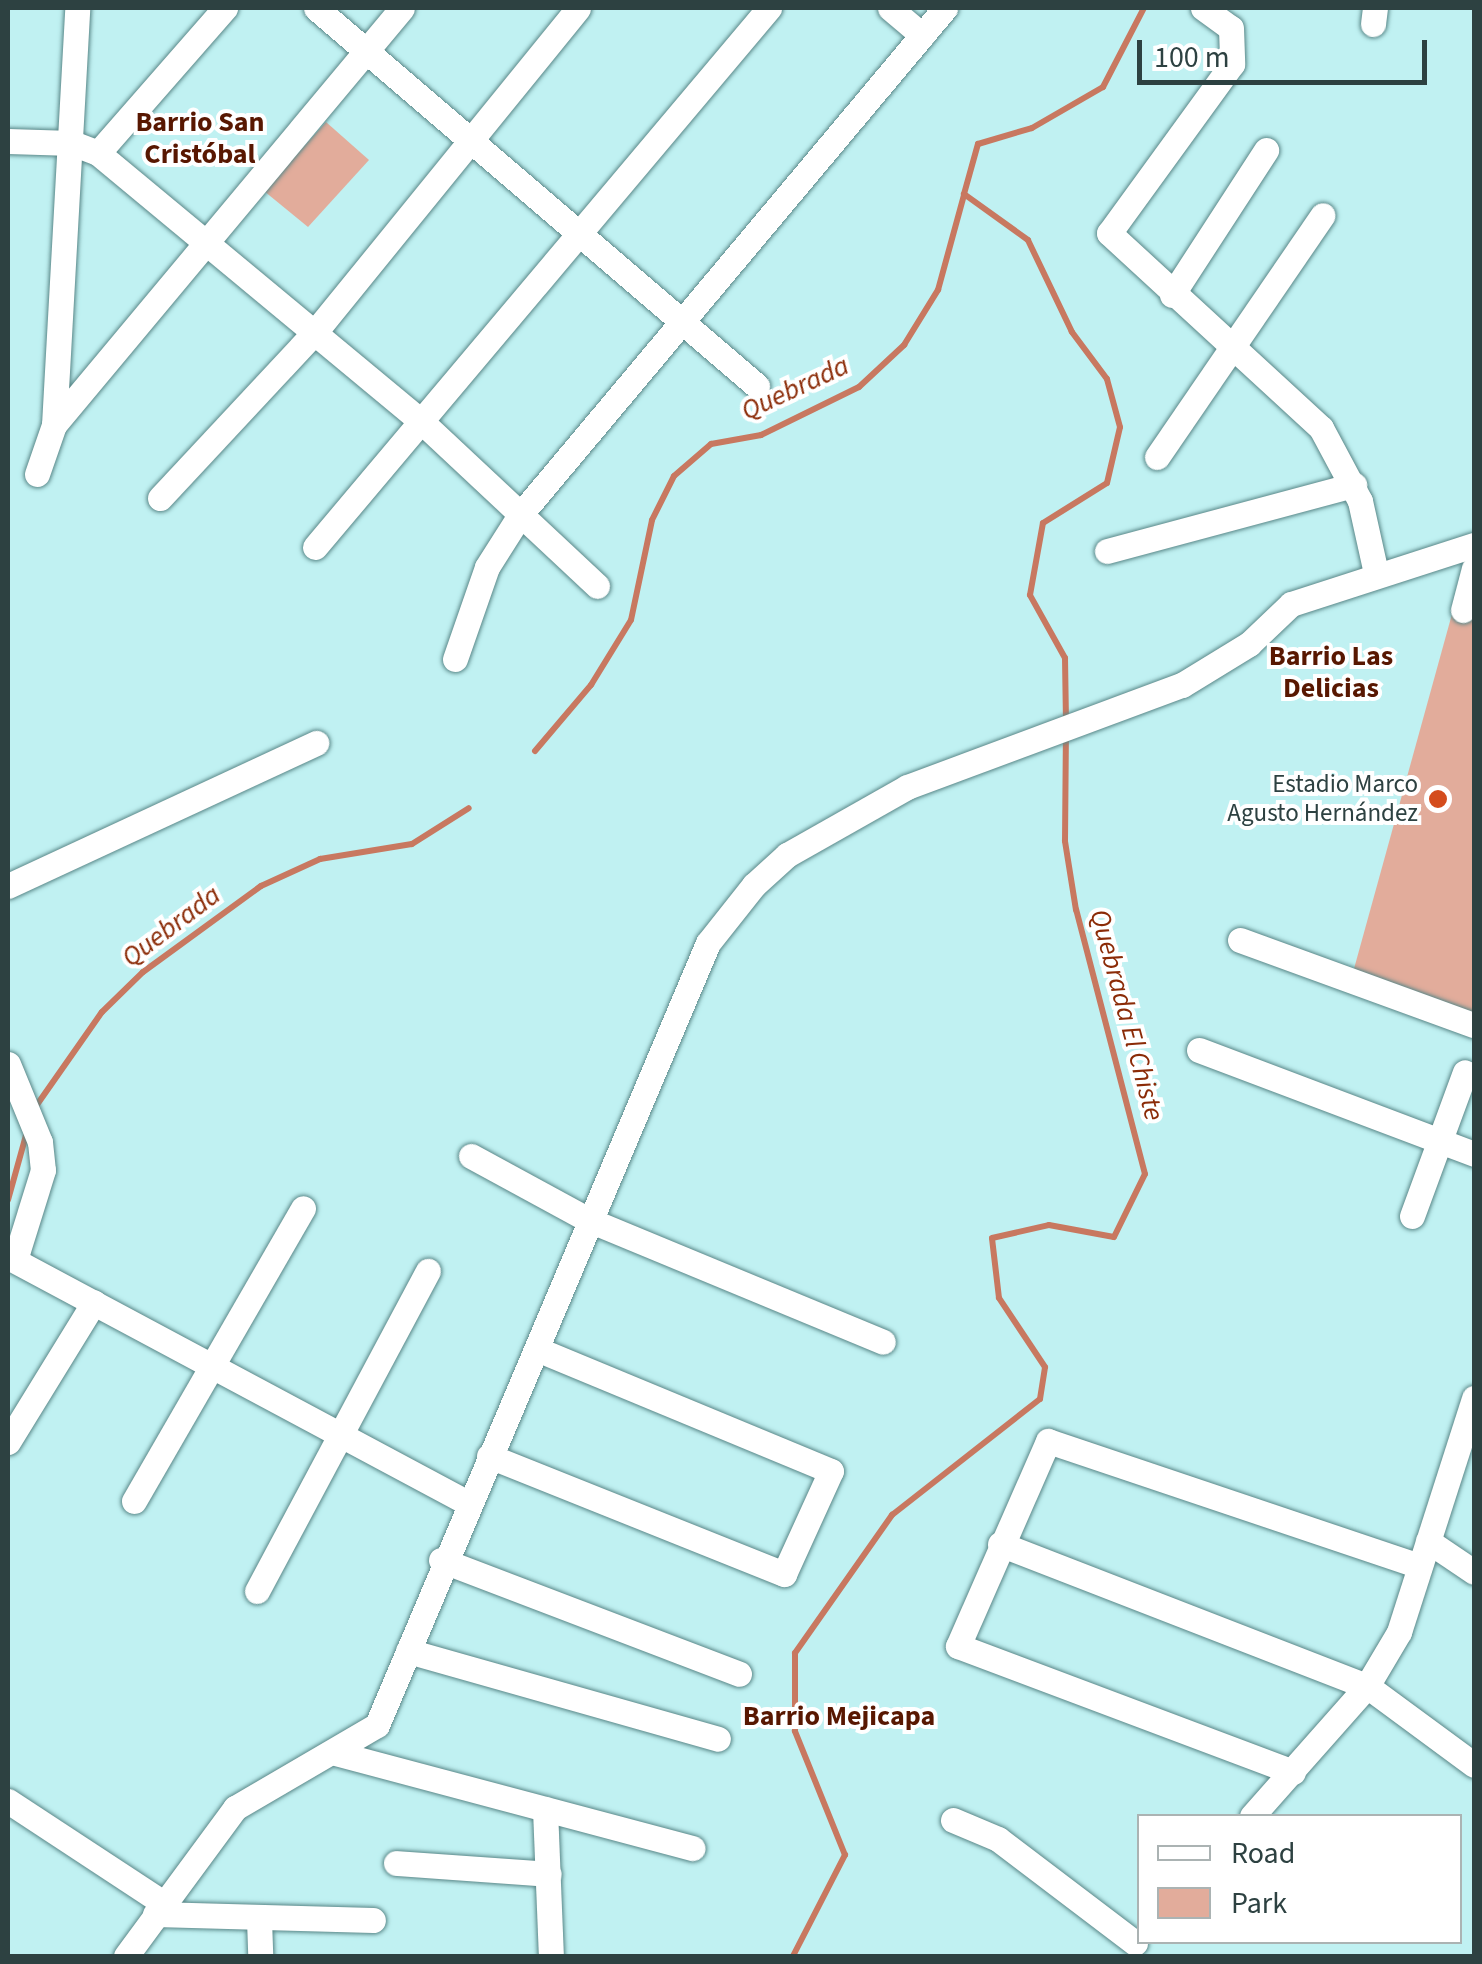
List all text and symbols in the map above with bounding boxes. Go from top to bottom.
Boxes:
scale bar [1142,20,1432,82]
text: 100 m [1154,36,1230,79]
district label: Barrio San Cristóbal [135,105,265,171]
water label: Quebrada [736,348,854,428]
district label: Barrio Las Delicias [1269,639,1393,705]
place label: Estadio Marco Agusto Hernández [1227,770,1418,829]
marker: Estadio Marco Agusto Hernández [1427,788,1449,810]
water label: Quebrada [115,878,227,974]
water label: Quebrada El Chiste [1083,906,1171,1124]
district label: Barrio Mejicapa [743,1699,935,1733]
legend [1137,1814,1462,1944]
text: Road [1231,1832,1295,1875]
text: Park [1231,1882,1287,1925]

